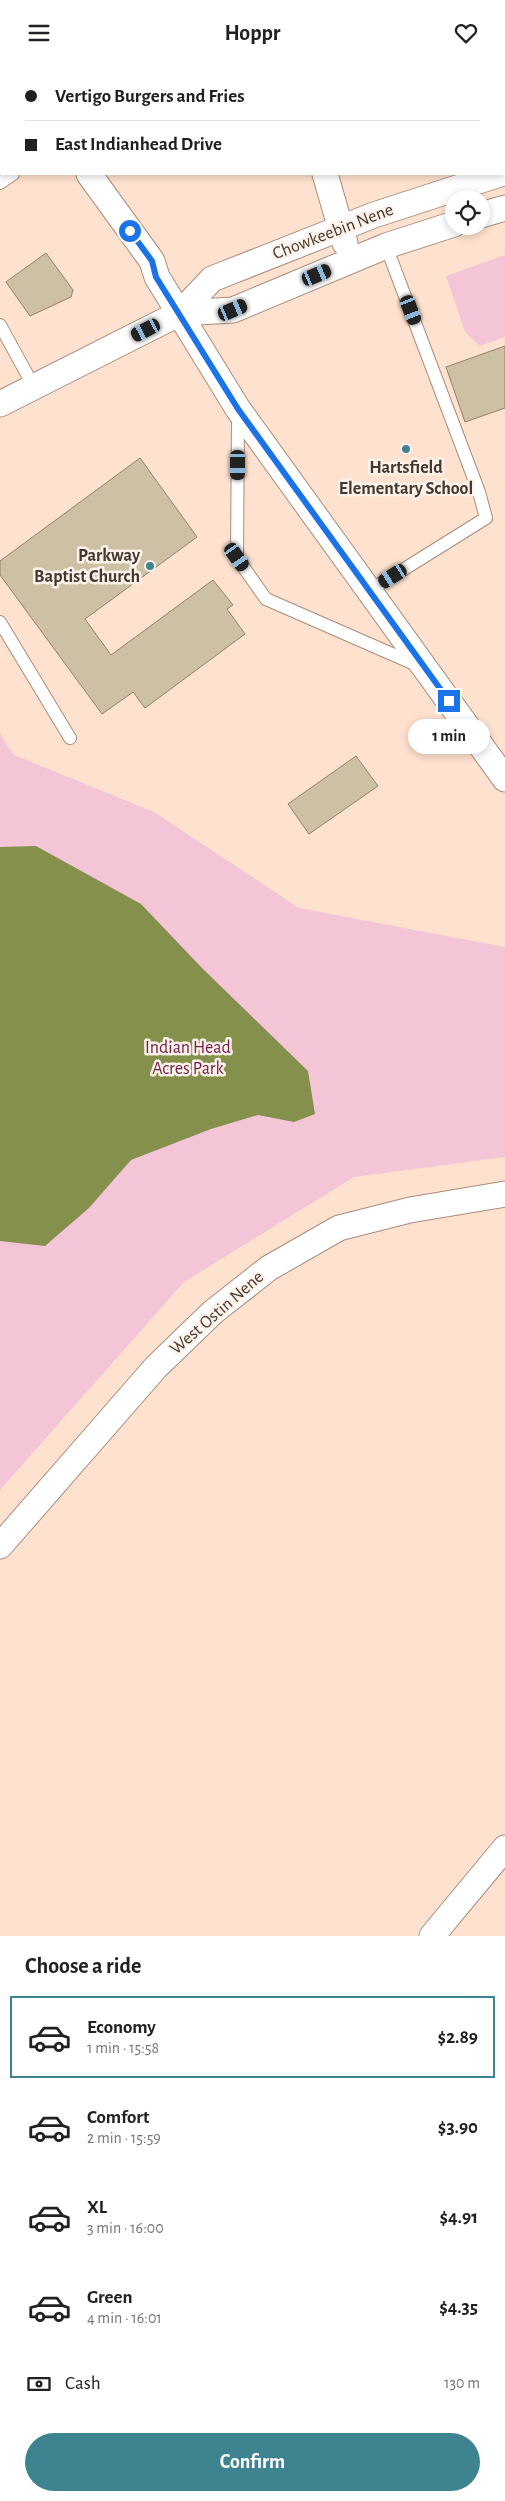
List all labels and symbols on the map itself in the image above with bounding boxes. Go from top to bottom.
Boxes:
street label: Chowkeebin Nene [270,201,396,263]
route start [119,220,141,242]
car [300,262,333,288]
car [398,293,423,327]
car [216,297,249,323]
car [129,317,162,343]
marker: Hartsfield Elementary School [400,443,412,455]
car [230,450,245,480]
place label: Hartsfield Elementary School [339,459,473,498]
car [222,540,251,574]
place label: Parkway Baptist Church [34,547,141,586]
marker: Parkway Baptist Church [144,560,156,572]
car [376,562,409,590]
route end [438,690,460,712]
callout: 1 min [408,719,490,753]
park label: Indian Head Acres Park [145,1039,231,1078]
street label: West Ostin Nene [167,1268,267,1358]

